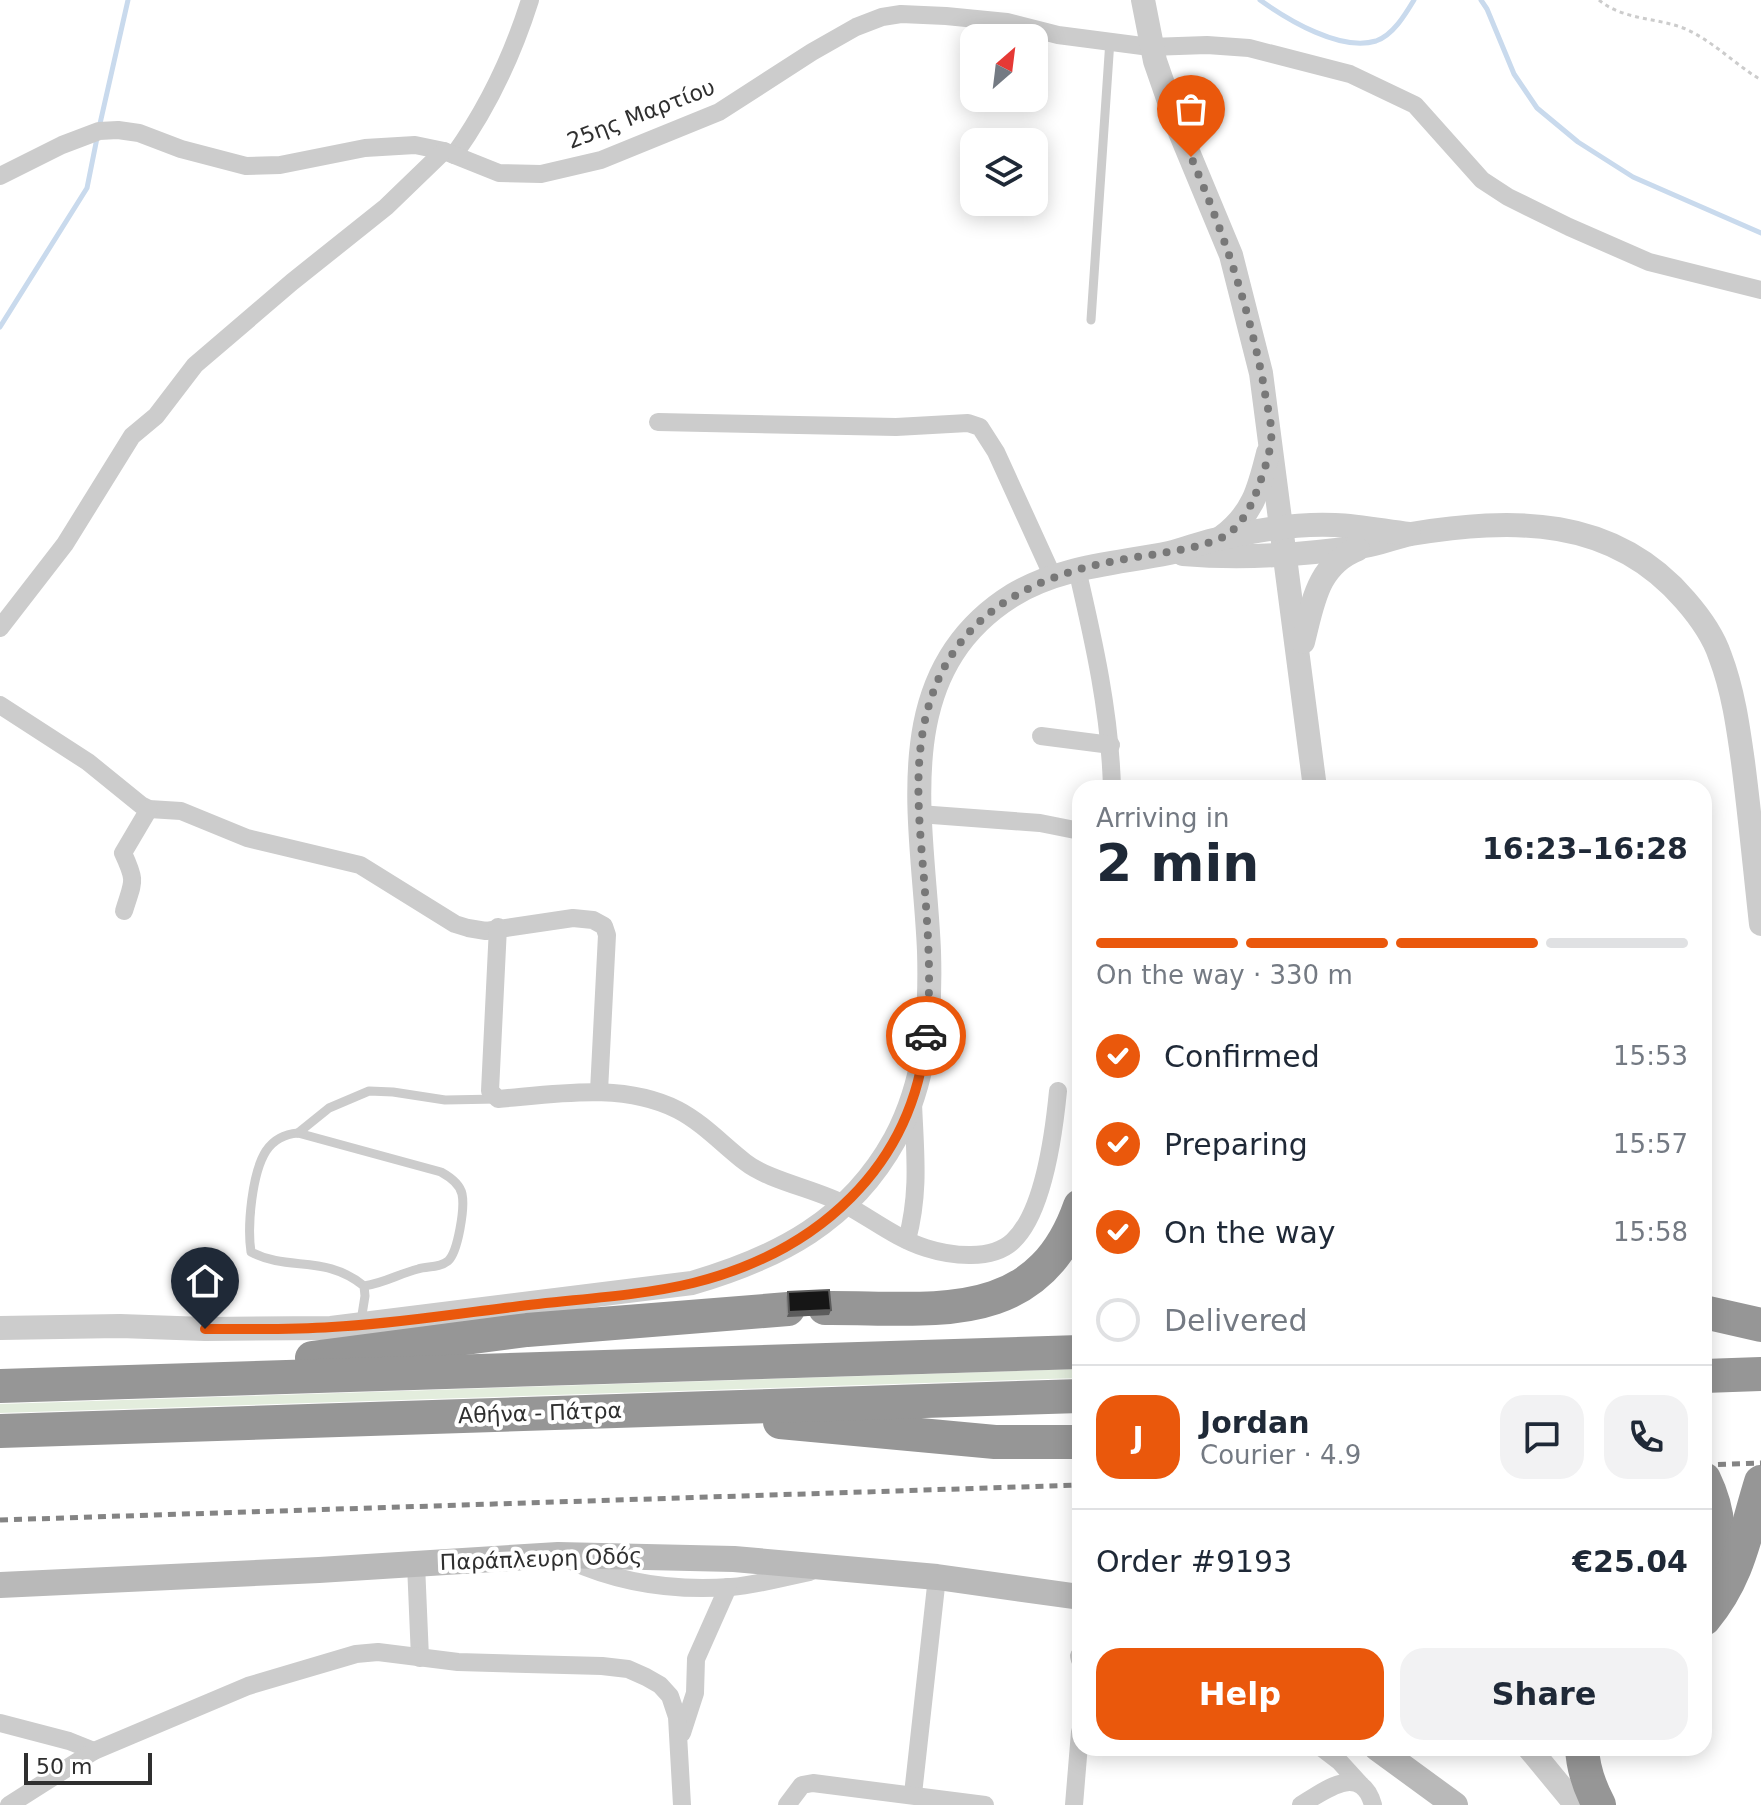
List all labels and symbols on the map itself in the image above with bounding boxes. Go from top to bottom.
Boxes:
north arrow [960,24,1048,112]
street label: 25ης Μαρτίου [564,74,718,154]
pin [1157,75,1225,157]
courier [886,996,966,1076]
pin [171,1247,239,1329]
street label: Αθήνα - Πάτρα [458,1398,622,1428]
street label: Παράπλευρη Οδός [439,1543,643,1575]
scale bar [24,1749,152,1785]

